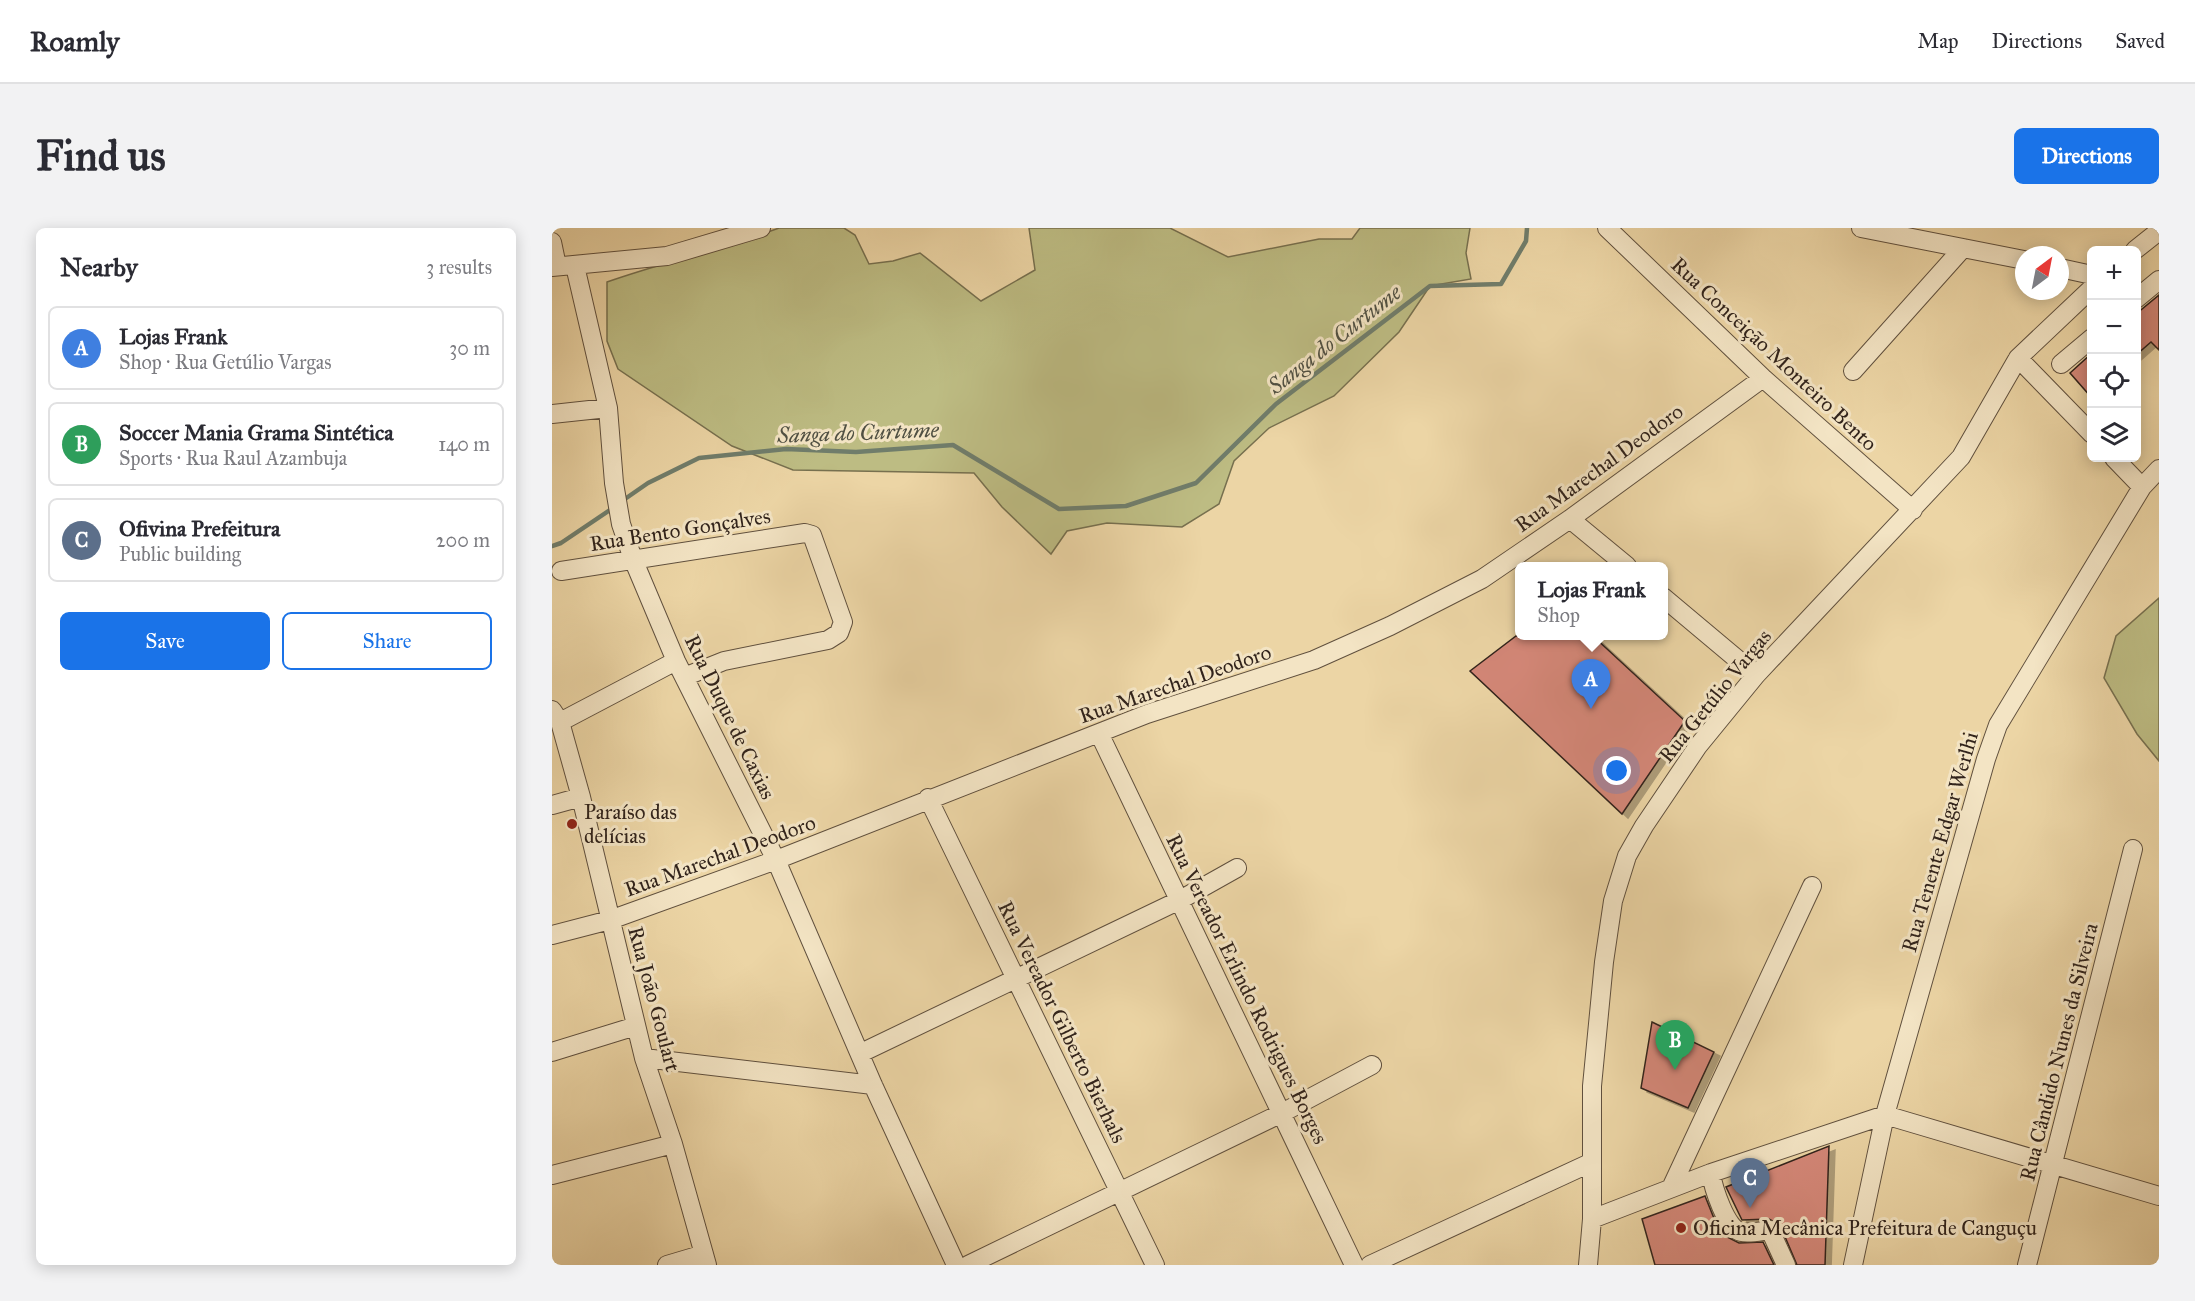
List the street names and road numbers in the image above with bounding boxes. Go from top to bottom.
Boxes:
street label: Rua Conceição Monteiro Bento [1666,252,1883,457]
street label: Rua Marechal Deodoro [1510,398,1688,538]
street label: Rua Bento Gonçalves [588,503,772,557]
street label: Rua Getúlio Vargas [1653,624,1777,768]
street label: Rua Duque de Caxias [679,630,781,804]
street label: Rua Marechal Deodoro [1075,639,1275,729]
street label: Rua Tenente Edgar Werlhi [1896,729,1984,955]
street label: Rua Marechal Deodoro [621,809,819,903]
street label: Rua Vereador Erlindo Rodrigues Borges [1160,830,1334,1148]
street label: Rua Vereador Gilberto Bierhals [992,897,1132,1147]
street label: Rua Cândido Nunes da Silveira [2014,920,2104,1184]
street label: Rua João Goulart [622,924,686,1075]

